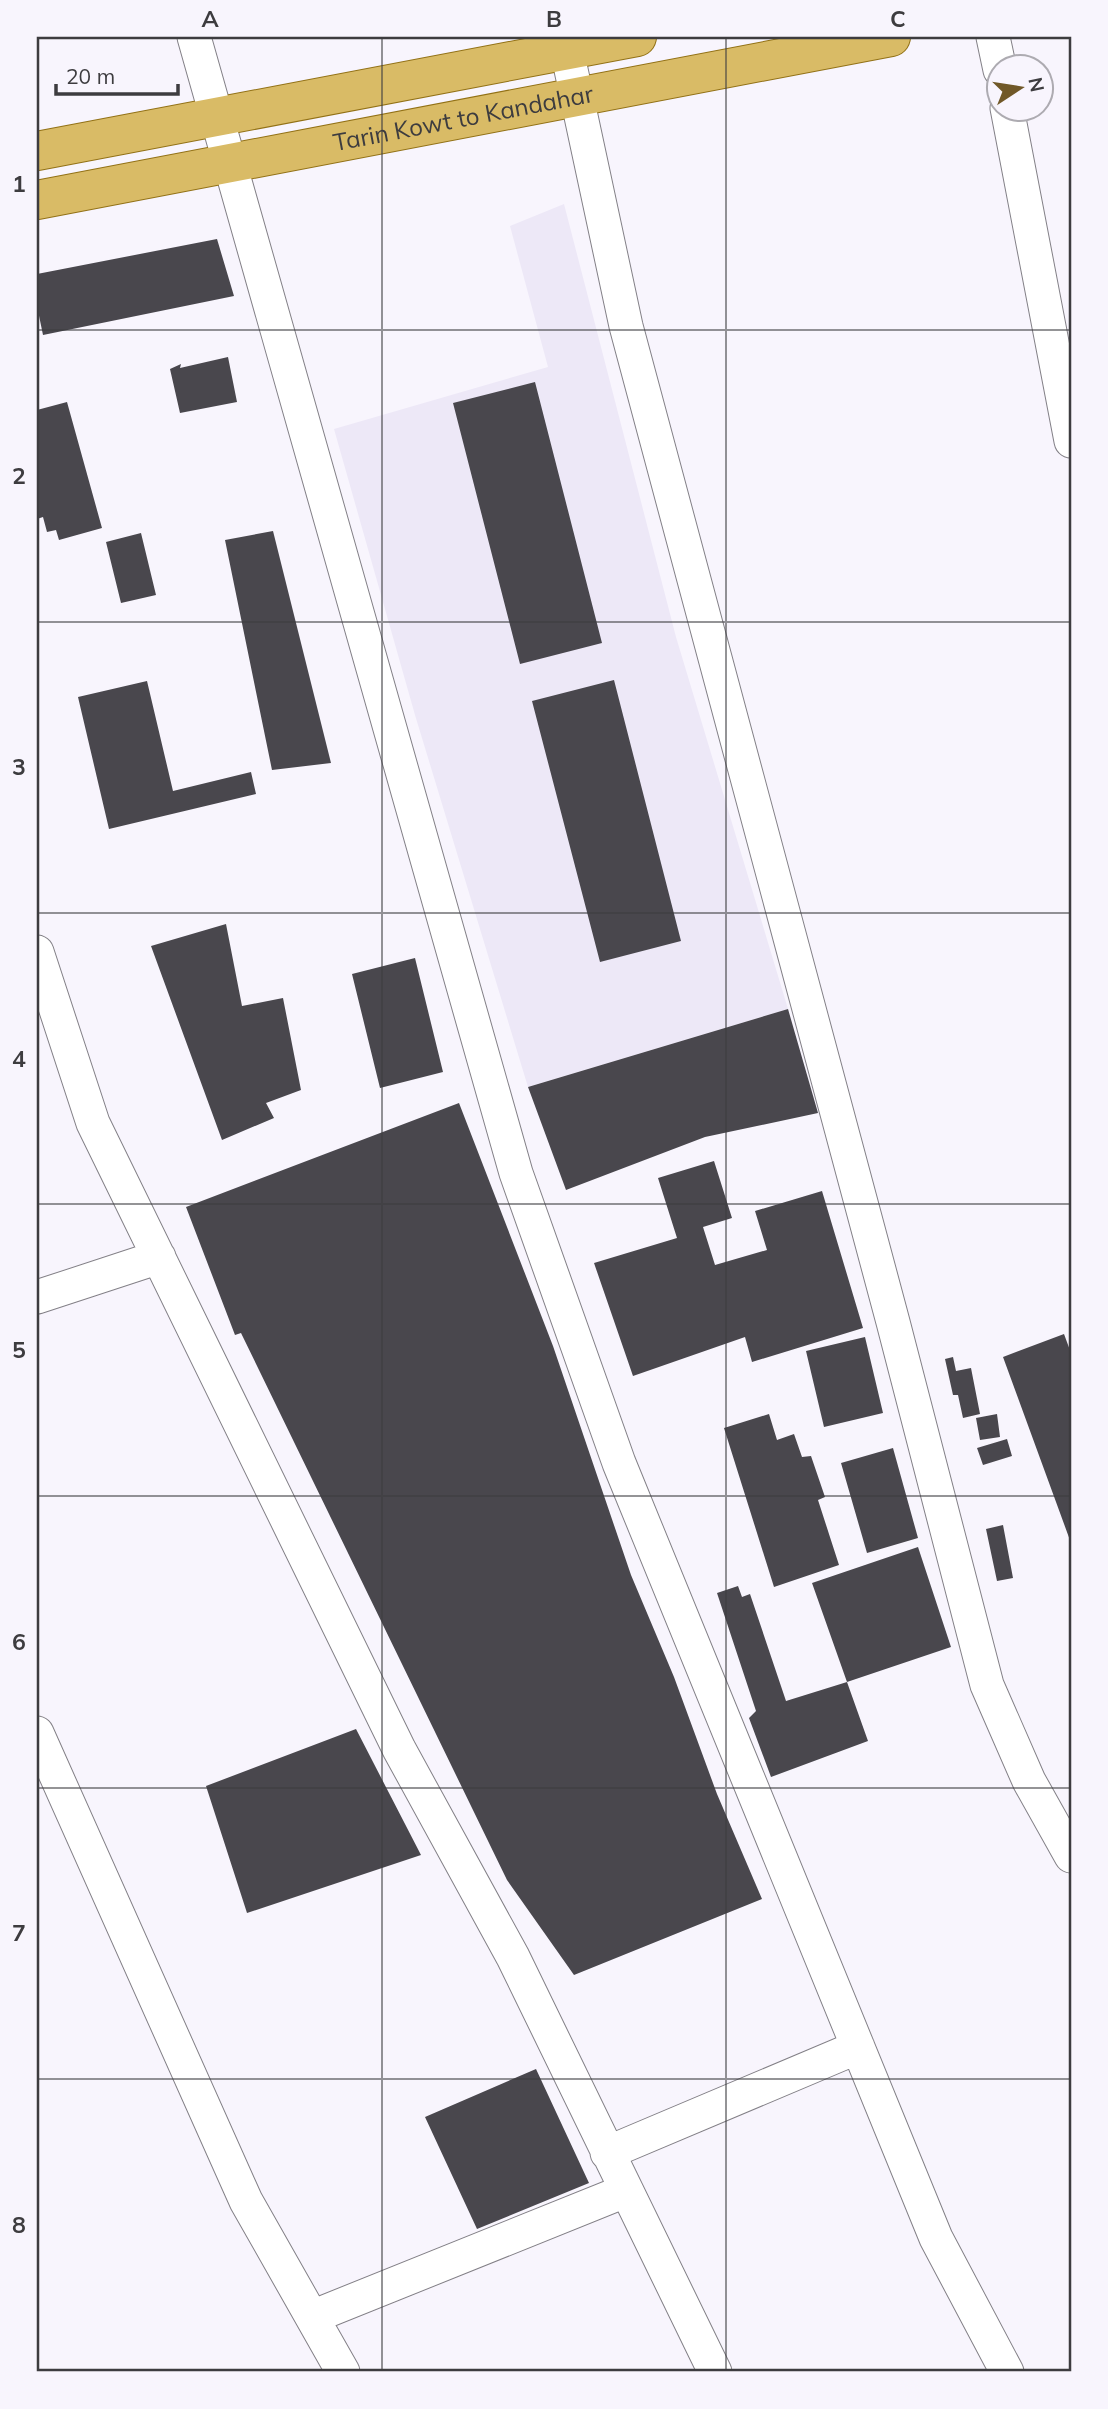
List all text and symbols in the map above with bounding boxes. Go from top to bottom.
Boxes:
text: A [201,4,219,33]
text: B [546,4,562,33]
text: C [890,4,906,33]
scale bar [56,52,178,96]
north arrow [986,52,1056,122]
text: 20 m [66,63,115,89]
text: N [1023,75,1050,94]
street label: Tarin Kowt to Kandahar [331,78,596,157]
text: 1 [12,169,26,198]
text: 2 [12,461,26,490]
text: 3 [12,752,26,781]
text: 4 [12,1044,26,1073]
text: 5 [12,1335,26,1364]
text: 6 [12,1627,26,1656]
text: 7 [12,1918,26,1947]
text: 8 [12,2210,26,2239]

